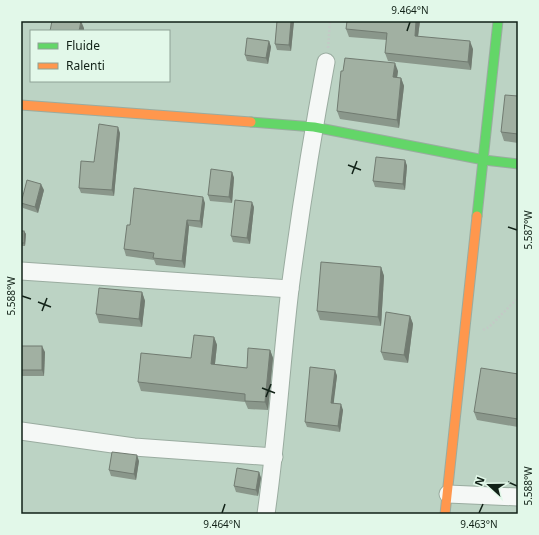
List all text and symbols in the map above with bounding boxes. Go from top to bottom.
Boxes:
text: 9.464°N [391,3,429,17]
legend [30,30,170,82]
text: Fluide [66,37,100,54]
text: Ralenti [66,57,105,74]
text: 5.587°W [521,210,535,250]
text: 5.588°W [4,276,18,316]
north arrow [469,465,509,505]
text: 5.588°W [521,466,535,506]
text: N [471,474,488,488]
text: 9.464°N [203,517,241,531]
text: 9.463°N [460,517,498,531]

